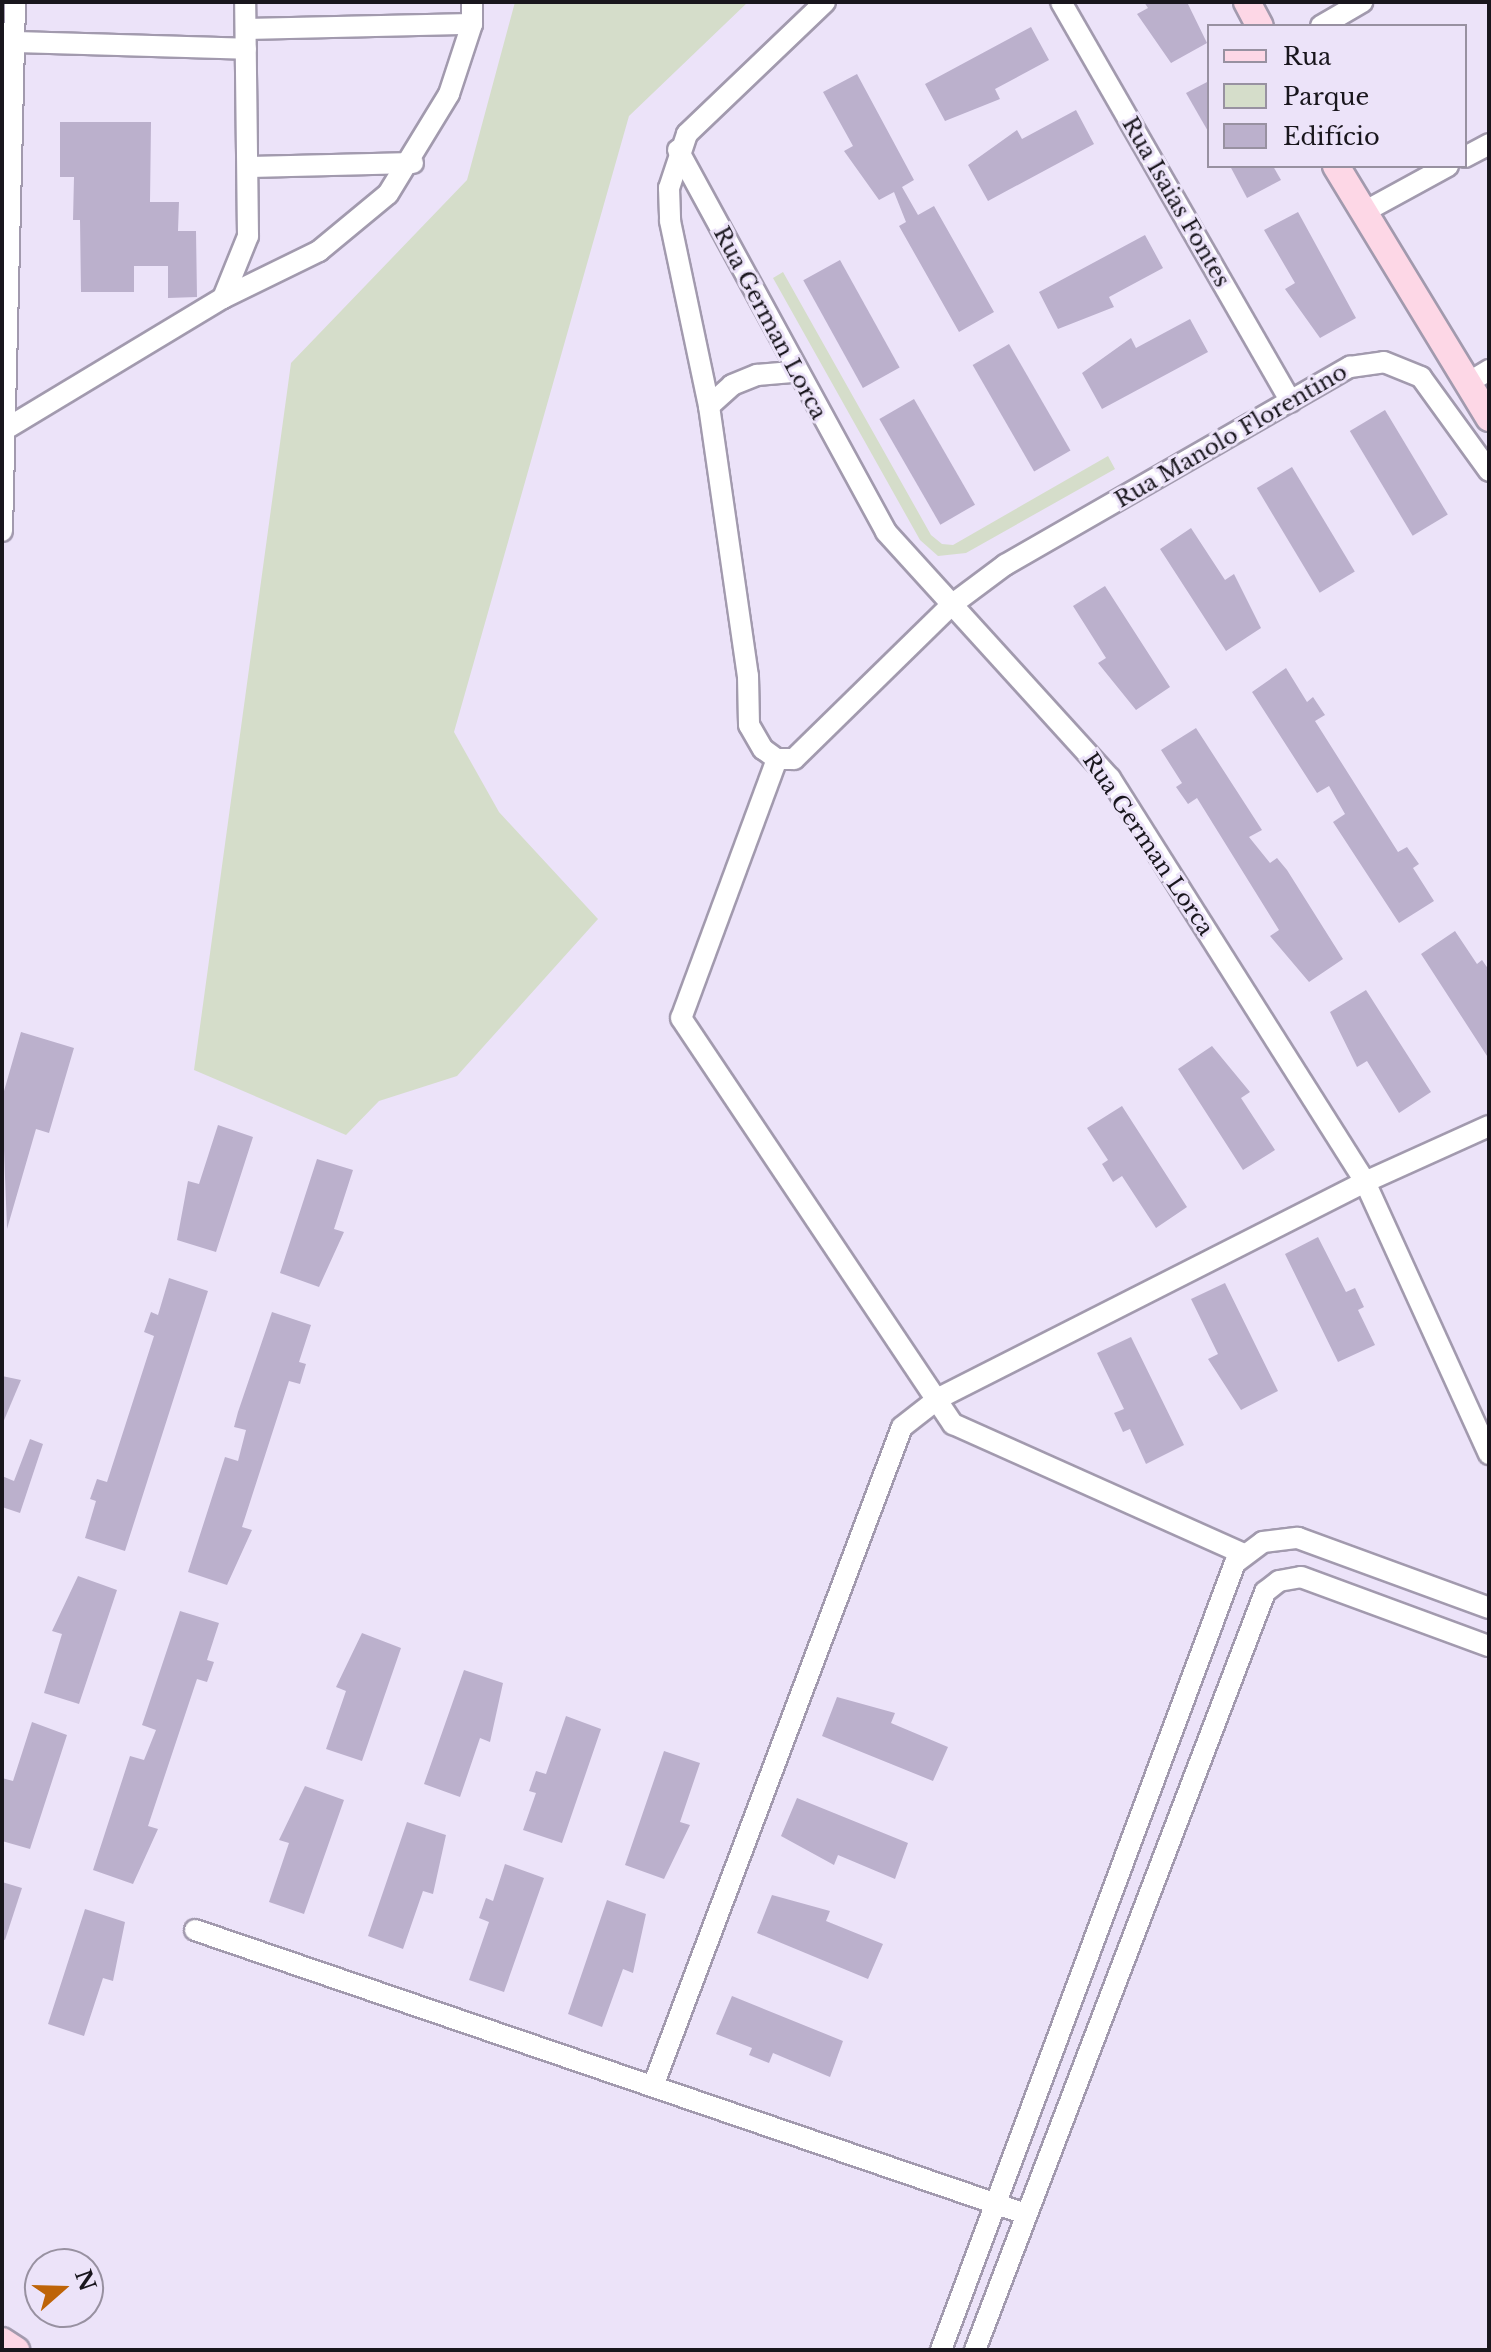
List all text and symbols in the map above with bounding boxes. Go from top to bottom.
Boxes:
legend [1207,24,1467,168]
text: Rua [1283,42,1331,71]
text: Parque [1283,82,1369,111]
street label: Rua Isaias Fontes [1117,112,1235,292]
text: Edifício [1283,122,1380,151]
street label: Rua German Lorca [708,222,832,424]
street label: Rua Manolo Florentino [1110,359,1352,513]
street label: Rua German Lorca [1077,748,1219,940]
north arrow [24,2248,104,2328]
text: N [69,2266,101,2295]

